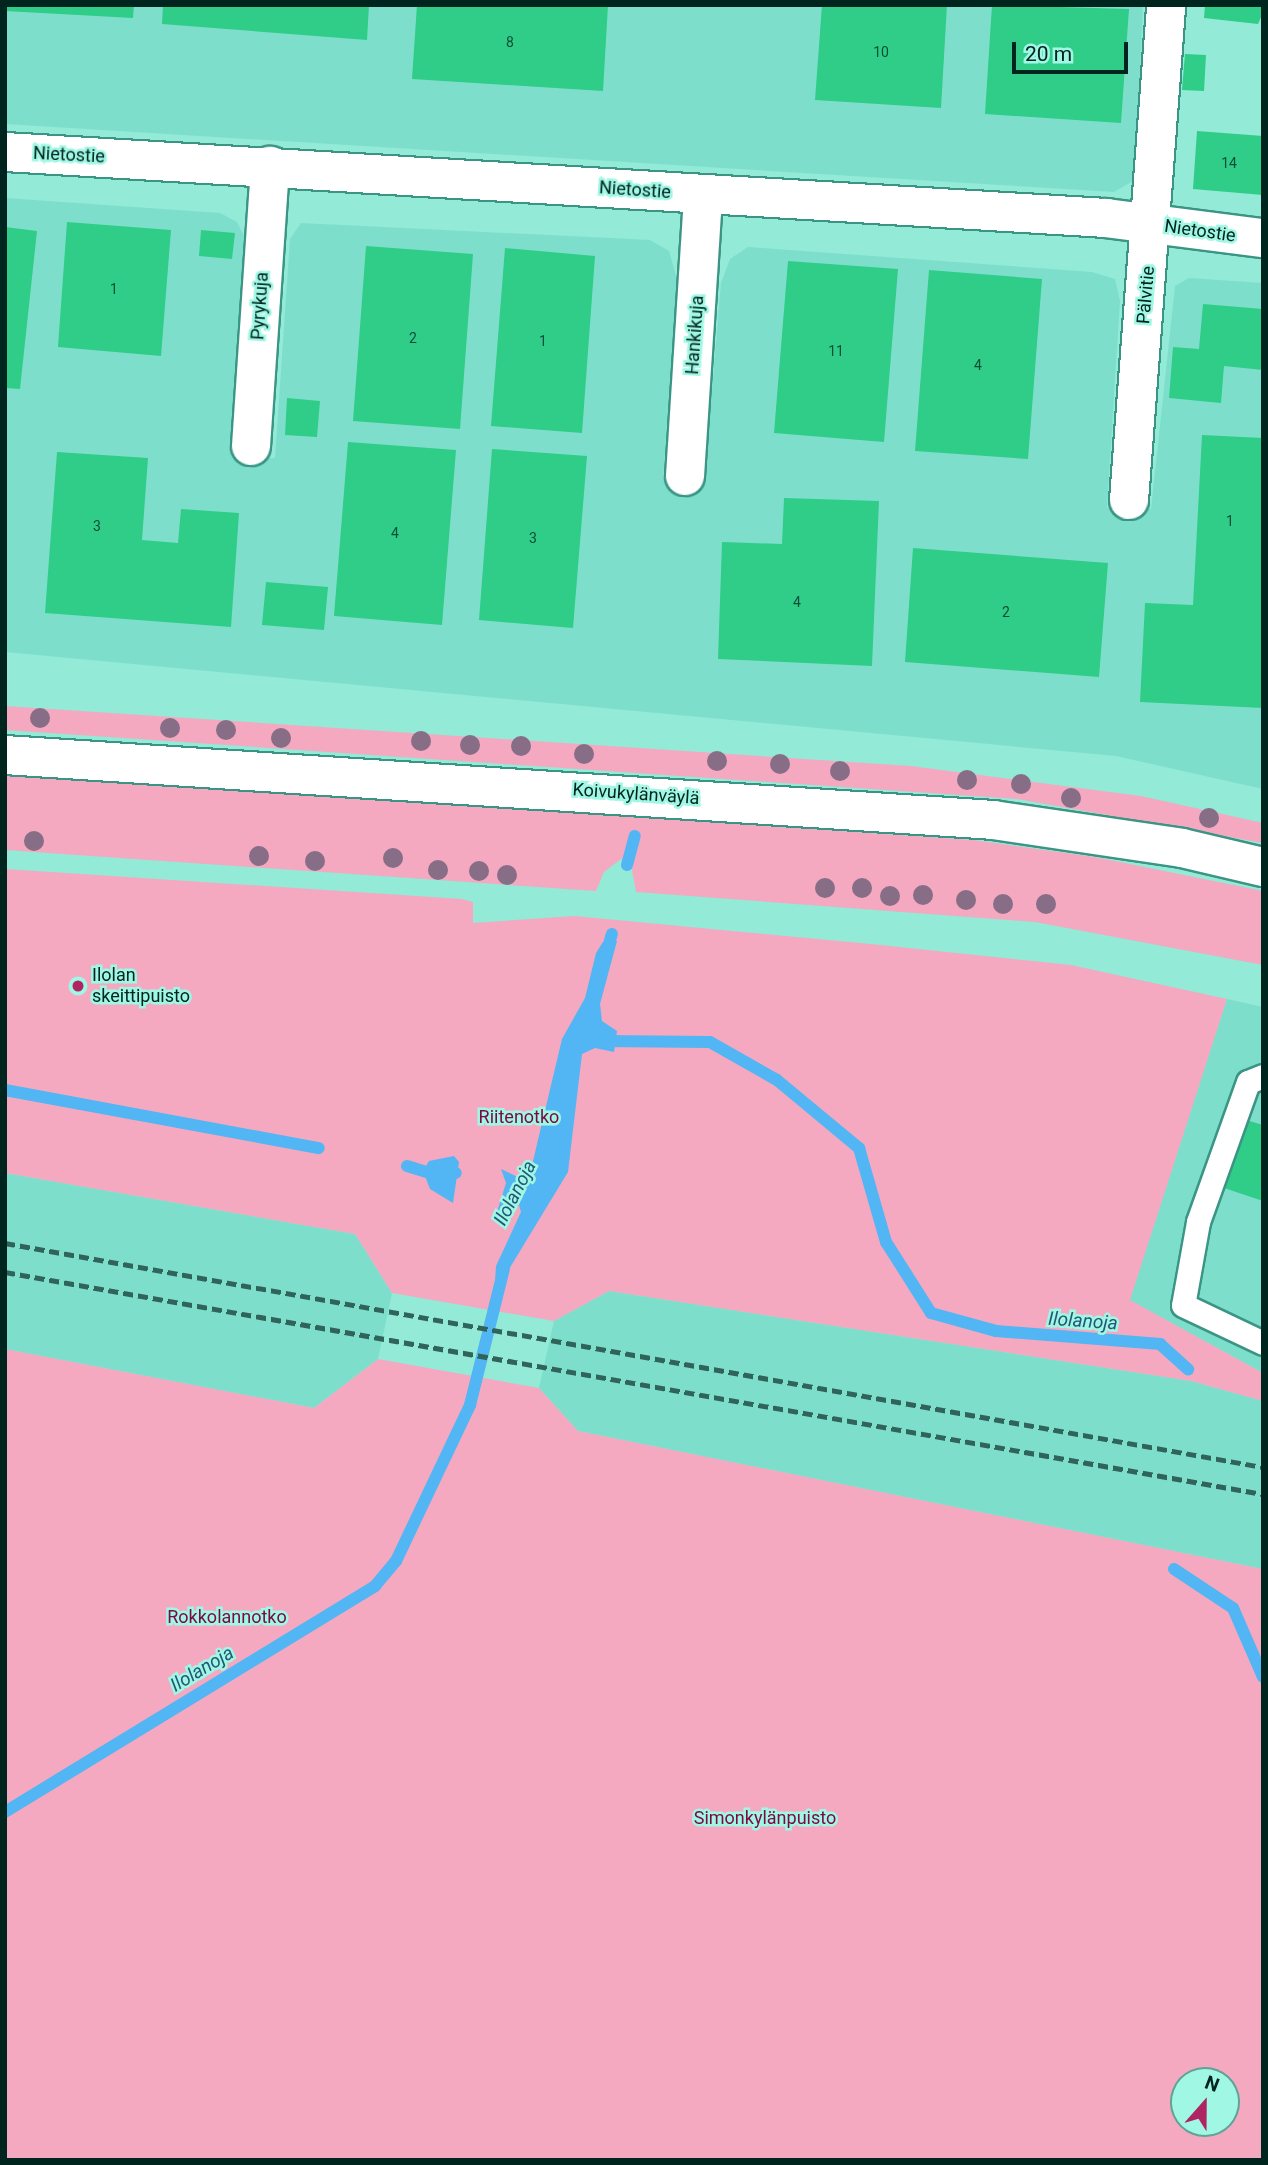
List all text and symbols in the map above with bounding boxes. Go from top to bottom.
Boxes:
scale bar [1016,28,1132,72]
house number: 8 [506,34,514,50]
text: 20 m [1025,42,1072,66]
house number: 10 [873,44,889,60]
street label: Nietostie [33,142,105,168]
house number: 14 [1221,155,1237,171]
street label: Nietostie [598,177,672,203]
street label: Nietostie [1163,215,1237,247]
street label: Pälvitie [1133,265,1159,325]
street label: Pyrykuja [247,271,273,341]
house number: 1 [110,281,118,297]
street label: Hankikuja [681,295,709,375]
house number: 2 [409,330,417,346]
house number: 1 [539,333,547,349]
house number: 11 [828,343,844,359]
house number: 4 [974,357,982,373]
house number: 1 [1226,513,1234,529]
house number: 3 [93,518,101,534]
house number: 4 [391,525,399,541]
house number: 3 [529,530,537,546]
house number: 4 [793,594,801,610]
house number: 2 [1002,604,1010,620]
street label: Koivukylänväylä [572,779,700,809]
place label: Ilolan skeittipuisto [92,965,190,1007]
marker: Ilolan skeittipuisto [70,978,86,994]
park label: Riitenotko [479,1106,559,1128]
water label: Ilolanoja [489,1157,541,1229]
water label: Ilolanoja [1047,1307,1119,1335]
park label: Rokkolannotko [167,1606,287,1628]
water label: Ilolanoja [166,1641,238,1697]
park label: Simonkylänpuisto [694,1807,836,1829]
north arrow [1170,2067,1240,2137]
text: N [1202,2071,1222,2097]

